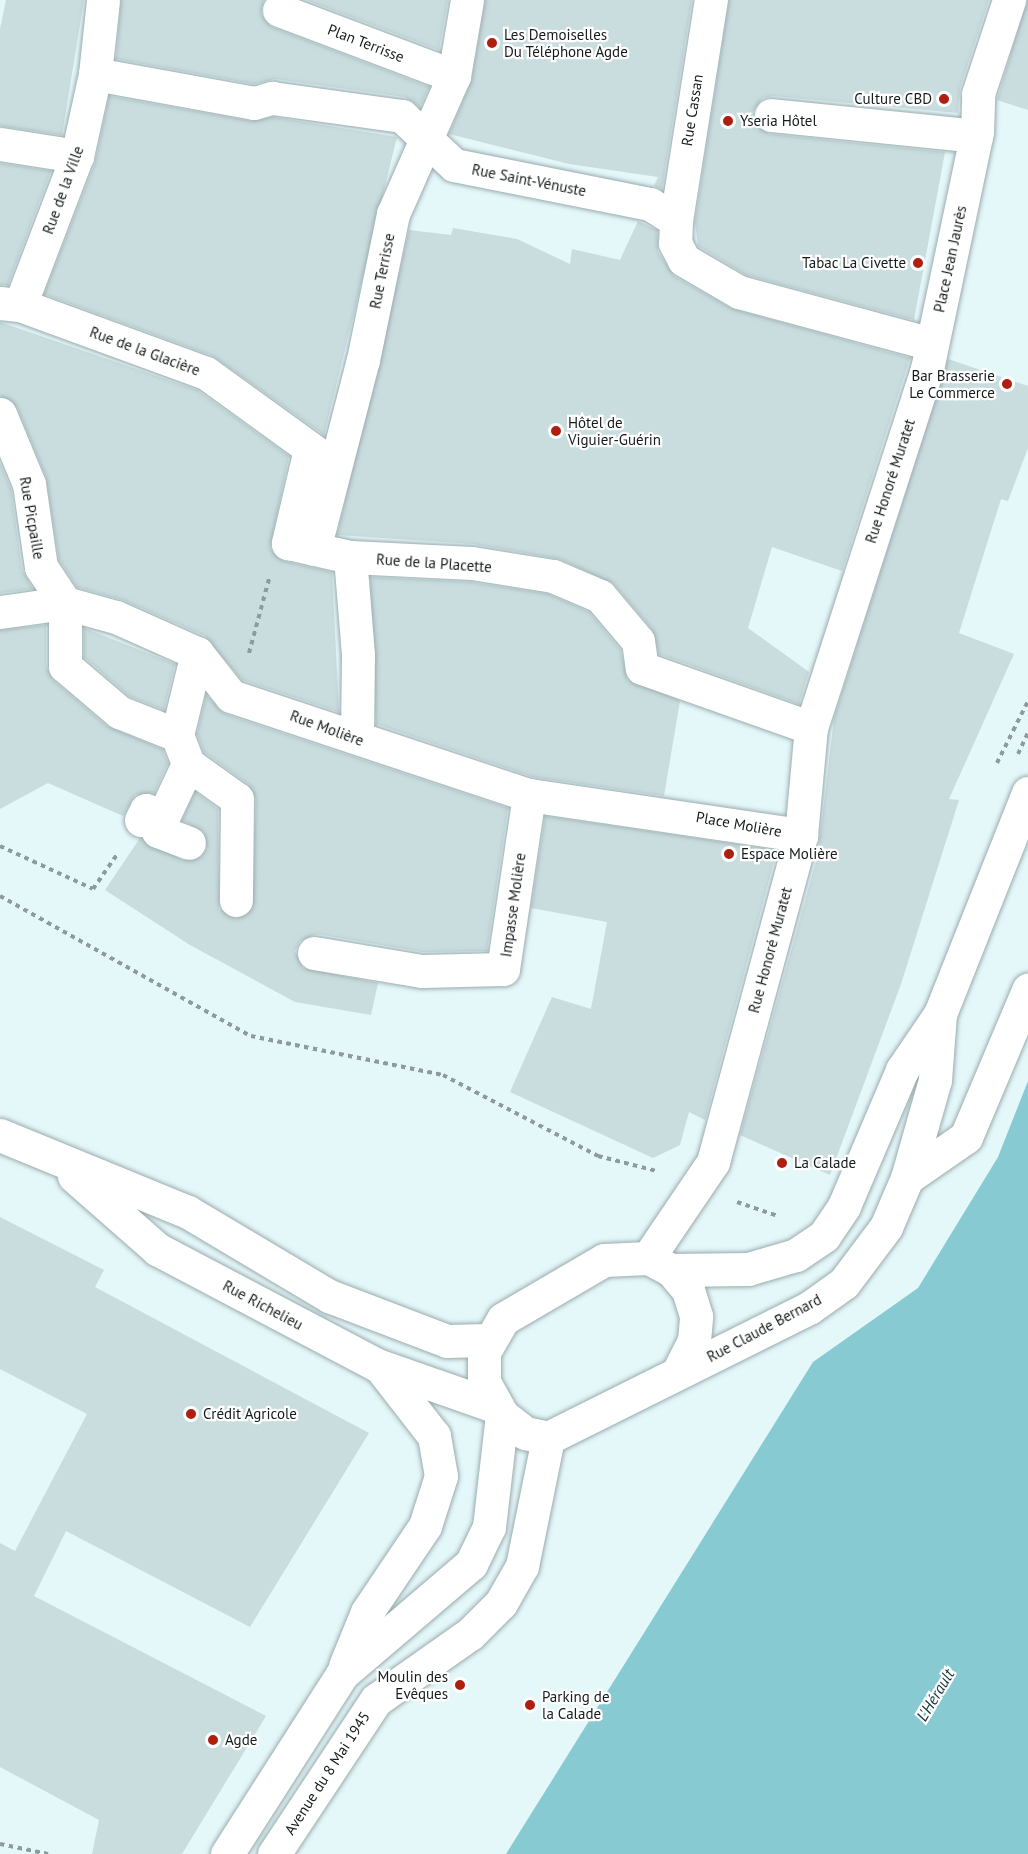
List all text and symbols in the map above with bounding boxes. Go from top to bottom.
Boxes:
street label: Plan Terrisse [325,20,407,66]
place label: Les Demoiselles Du Téléphone Agde [504,25,629,60]
marker: Les Demoiselles Du Téléphone Agde [485,36,499,50]
street label: Rue Cassan [677,73,707,147]
place label: Culture CBD [854,90,932,108]
marker: Culture CBD [937,92,951,106]
place label: Yseria Hôtel [740,112,817,130]
marker: Yseria Hôtel [721,114,735,128]
street label: Rue de la Ville [39,143,87,237]
street label: Rue Saint-Vénuste [470,160,588,200]
street label: Place Jean Jaurès [930,204,970,314]
street label: Rue Terrisse [366,231,398,311]
place label: Tabac La Civette [802,254,906,272]
marker: Tabac La Civette [911,256,925,270]
street label: Rue de la Glacière [87,323,203,379]
place label: Bar Brasserie Le Commerce [909,366,995,401]
marker: Bar Brasserie Le Commerce [1000,377,1014,391]
place label: Hôtel de Viguier-Guérin [568,413,661,448]
street label: Rue Honoré Muratet [861,417,919,545]
marker: Hôtel de Viguier-Guérin [549,424,563,438]
street label: Rue Picpaille [16,475,48,561]
street label: Rue de la Placette [376,550,492,576]
street label: Rue Molière [288,706,366,750]
street label: Place Molière [695,808,783,840]
place label: Espace Molière [741,845,838,863]
marker: Espace Molière [722,847,736,861]
street label: Impasse Molière [497,852,529,958]
street label: Rue Honoré Muratet [745,885,795,1015]
place label: La Calade [794,1154,856,1172]
marker: La Calade [775,1156,789,1170]
street label: Rue Richelieu [220,1276,306,1334]
street label: Rue Claude Bernard [704,1290,824,1366]
place label: Crédit Agricole [203,1405,297,1423]
marker: Crédit Agricole [184,1407,198,1421]
water label: L'Hérault [912,1665,958,1725]
place label: Moulin des Evêques [377,1667,448,1702]
marker: Moulin des Evêques [453,1678,467,1692]
place label: Parking de la Calade [542,1687,610,1722]
marker: Parking de la Calade [523,1698,537,1712]
street label: Avenue du 8 Mai 1945 [280,1708,374,1838]
place label: Agde [225,1731,257,1749]
marker: Agde [206,1733,220,1747]

